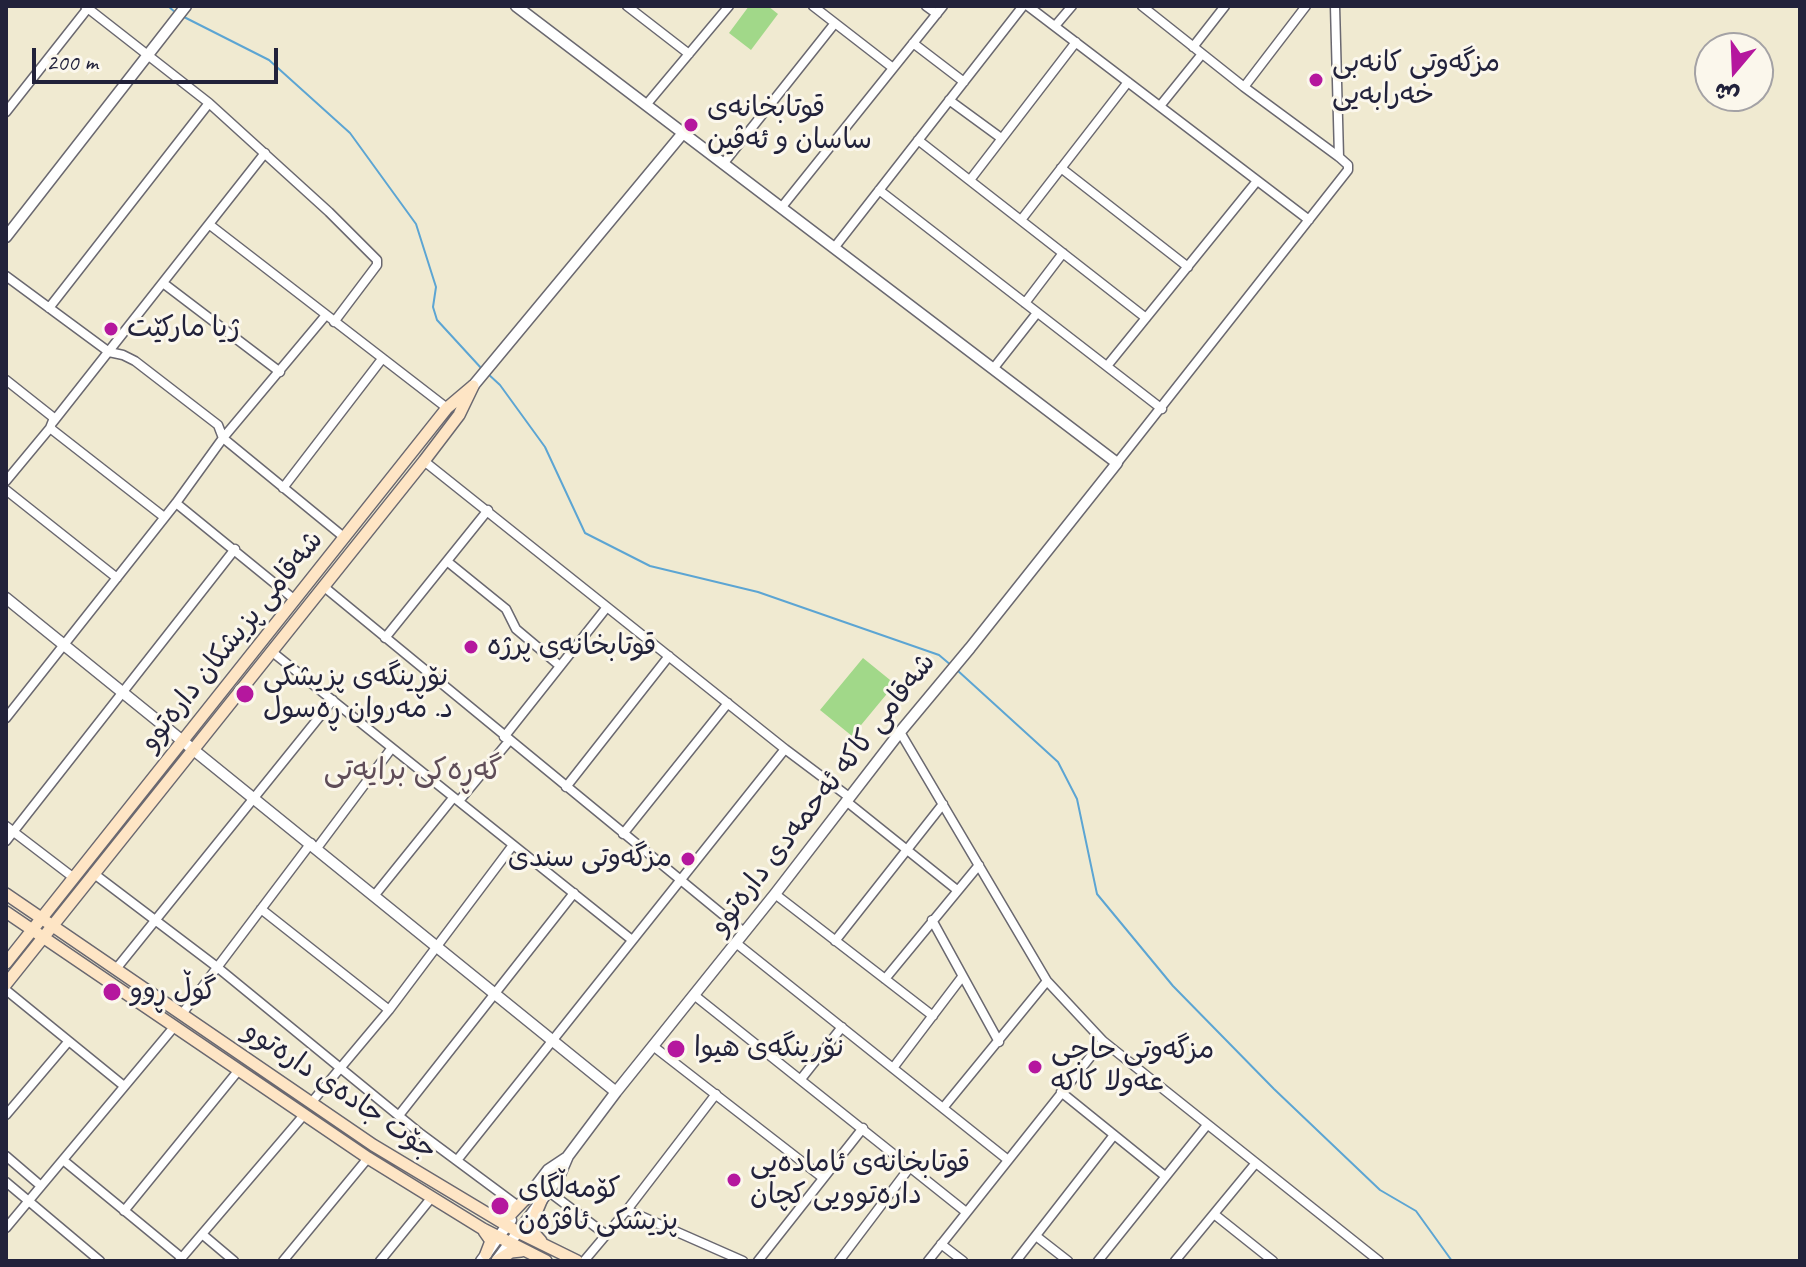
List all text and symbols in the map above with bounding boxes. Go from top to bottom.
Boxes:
scale bar [36,32,282,82]
north arrow [1694,32,1774,112]
text: 200 m [46,47,98,77]
place label: مزگەوتی کانەبی خەرابەیی [1332,47,1500,113]
marker: مزگەوتی کانەبی خەرابەیی [1307,71,1325,89]
text: ش [1711,76,1743,110]
place label: قوتابخانەی ساسان و ئەڤین [707,92,872,158]
marker: قوتابخانەی ساسان و ئەڤین [682,116,700,134]
place label: ژیا مارکێت [127,312,240,346]
marker: ژیا مارکێت [102,320,120,338]
street label: شەقامی پزیشکان دارەتوو [133,524,331,758]
place label: قوتابخانەی پرژە [487,630,656,664]
marker: قوتابخانەی پرژە [462,638,480,656]
street label: شەقامی کاکە ئەحمەدی دارەتوو [703,647,943,941]
place label: نۆڕینگەی پزیشکی د. مەروان ڕەسول [263,661,453,727]
marker: نۆڕینگەی پزیشکی د. مەروان ڕەسول [234,683,256,705]
district label: گەڕەکی برایەتی [323,753,503,789]
place label: مزگەوتی سندی [508,842,672,876]
marker: مزگەوتی سندی [679,850,697,868]
place label: گوڵ ڕوو [130,975,217,1009]
marker: گوڵ ڕوو [101,981,123,1003]
street label: جۆت جادەی دارەتوو [237,1014,443,1168]
place label: نۆرینگەی هیوا [694,1032,844,1066]
place label: مزگەوتی حاجی عەولا کاکە [1051,1034,1214,1100]
marker: نۆرینگەی هیوا [665,1038,687,1060]
marker: مزگەوتی حاجی عەولا کاکە [1026,1058,1044,1076]
place label: قوتابخانەی ئامادەیی دارەتوویی کچان [750,1147,970,1213]
marker: قوتابخانەی ئامادەیی دارەتوویی کچان [725,1171,743,1189]
place label: کۆمەڵگای پزیشکی ئاڤژەن [518,1173,678,1239]
marker: کۆمەڵگای پزیشکی ئاڤژەن [489,1195,511,1217]

